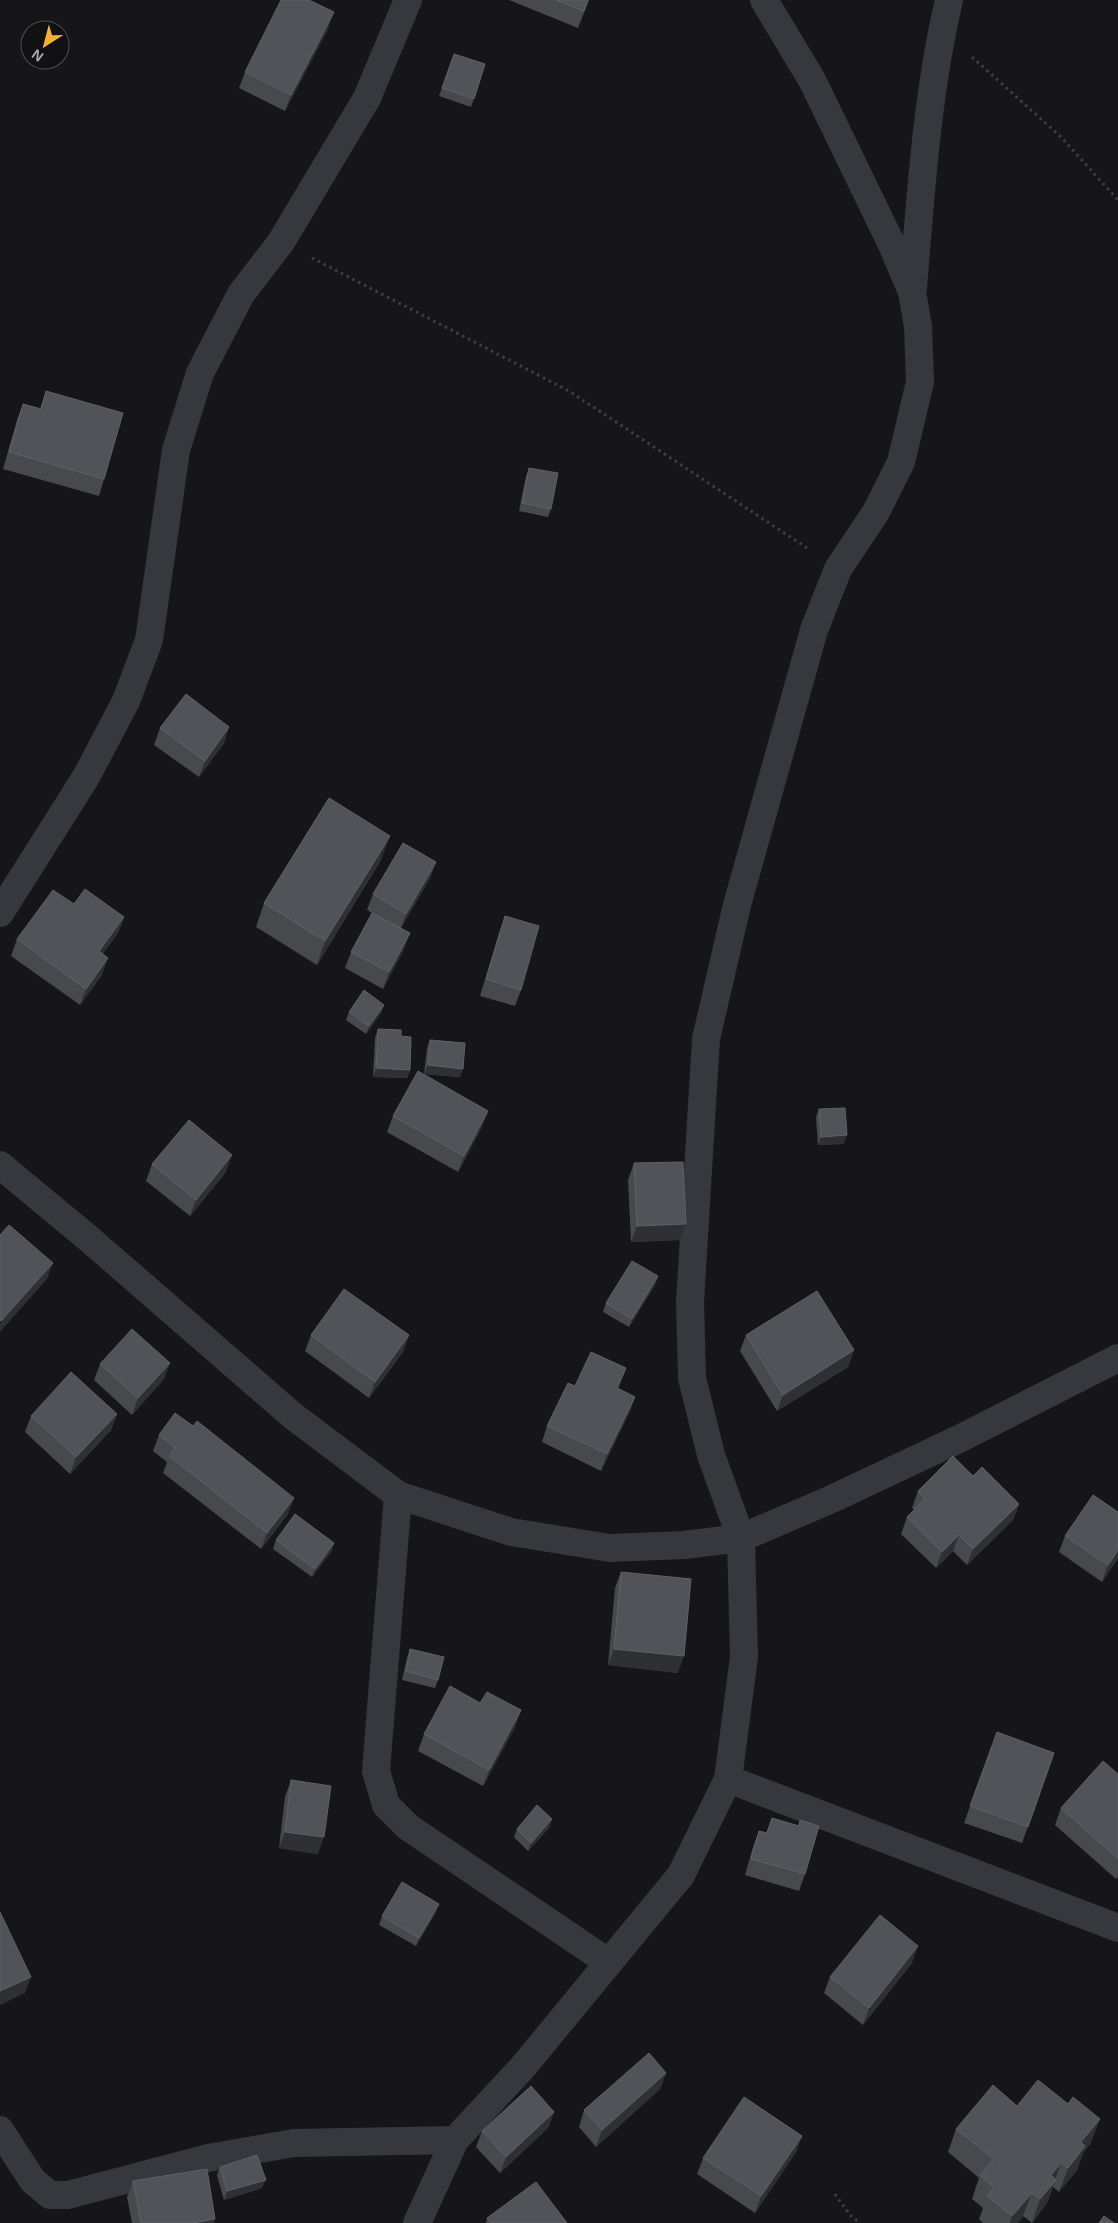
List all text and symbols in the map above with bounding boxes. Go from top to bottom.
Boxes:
north arrow [20,20,70,70]
text: N [29,46,46,65]

